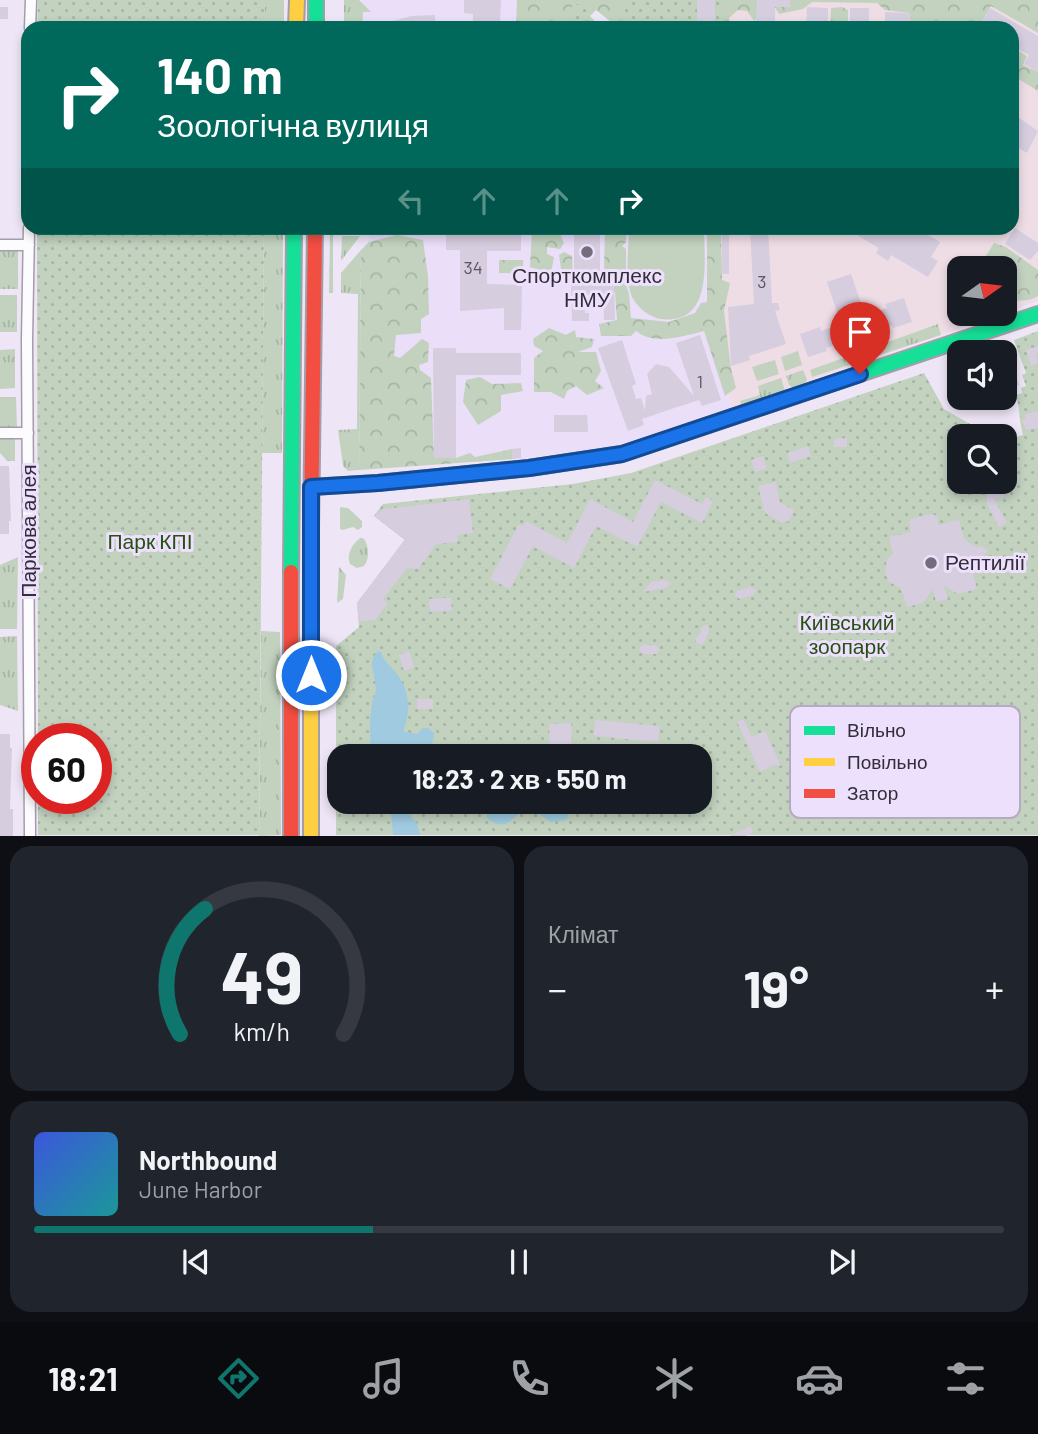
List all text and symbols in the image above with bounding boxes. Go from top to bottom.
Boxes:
text: 140 m [157,45,283,104]
icon: right [42,49,133,140]
text: Зоологічна вулиця [157,105,429,143]
icon: left [392,182,430,220]
icon: ahead [465,182,503,220]
icon: ahead [538,182,576,220]
icon: right [611,182,649,220]
marker: Спорткомплекс НМУ [579,244,595,260]
house number: 34 [463,256,483,278]
north arrow [947,256,1017,326]
map controls [947,256,1017,494]
place label: Спорткомплекс НМУ [512,262,662,311]
house number: 3 [757,270,767,292]
pin [830,302,890,374]
icon: arrive [841,313,879,351]
button: sound [947,340,1017,410]
house number: 1 [697,370,703,392]
button: search [947,424,1017,494]
street label: Паркова алея [15,464,40,598]
park label: Парк КПІ [107,528,193,553]
place label: Рептилії [945,549,1025,574]
marker: Рептилії [923,555,939,571]
park label: Київський зоопарк [800,609,894,658]
position arrow [274,638,348,712]
legend [790,706,1020,818]
text: Вільно [847,718,906,741]
speed limit sign: 60 [21,723,112,814]
text: Повільно [847,750,928,773]
text: 18:23 · 2 хв · 550 m [413,763,626,794]
text: Затор [847,781,898,804]
text: Клімат [548,920,619,948]
text: 49 [221,932,303,1020]
text: 19° [743,956,809,1018]
text: − [548,965,567,1011]
text: + [985,965,1004,1011]
text: km/h [234,1016,290,1046]
text: Northbound [139,1144,277,1175]
text: June Harbor [139,1175,262,1203]
icon: previous [177,1243,215,1281]
icon: pause [500,1243,538,1281]
icon: next [823,1243,861,1281]
icon: directions [214,1354,263,1403]
icon: music [359,1354,408,1403]
icon: phone [505,1354,554,1403]
icon: climate [650,1354,699,1403]
icon: car [795,1354,844,1403]
icon: filters [941,1354,990,1403]
text: 18:21 [48,1359,118,1397]

